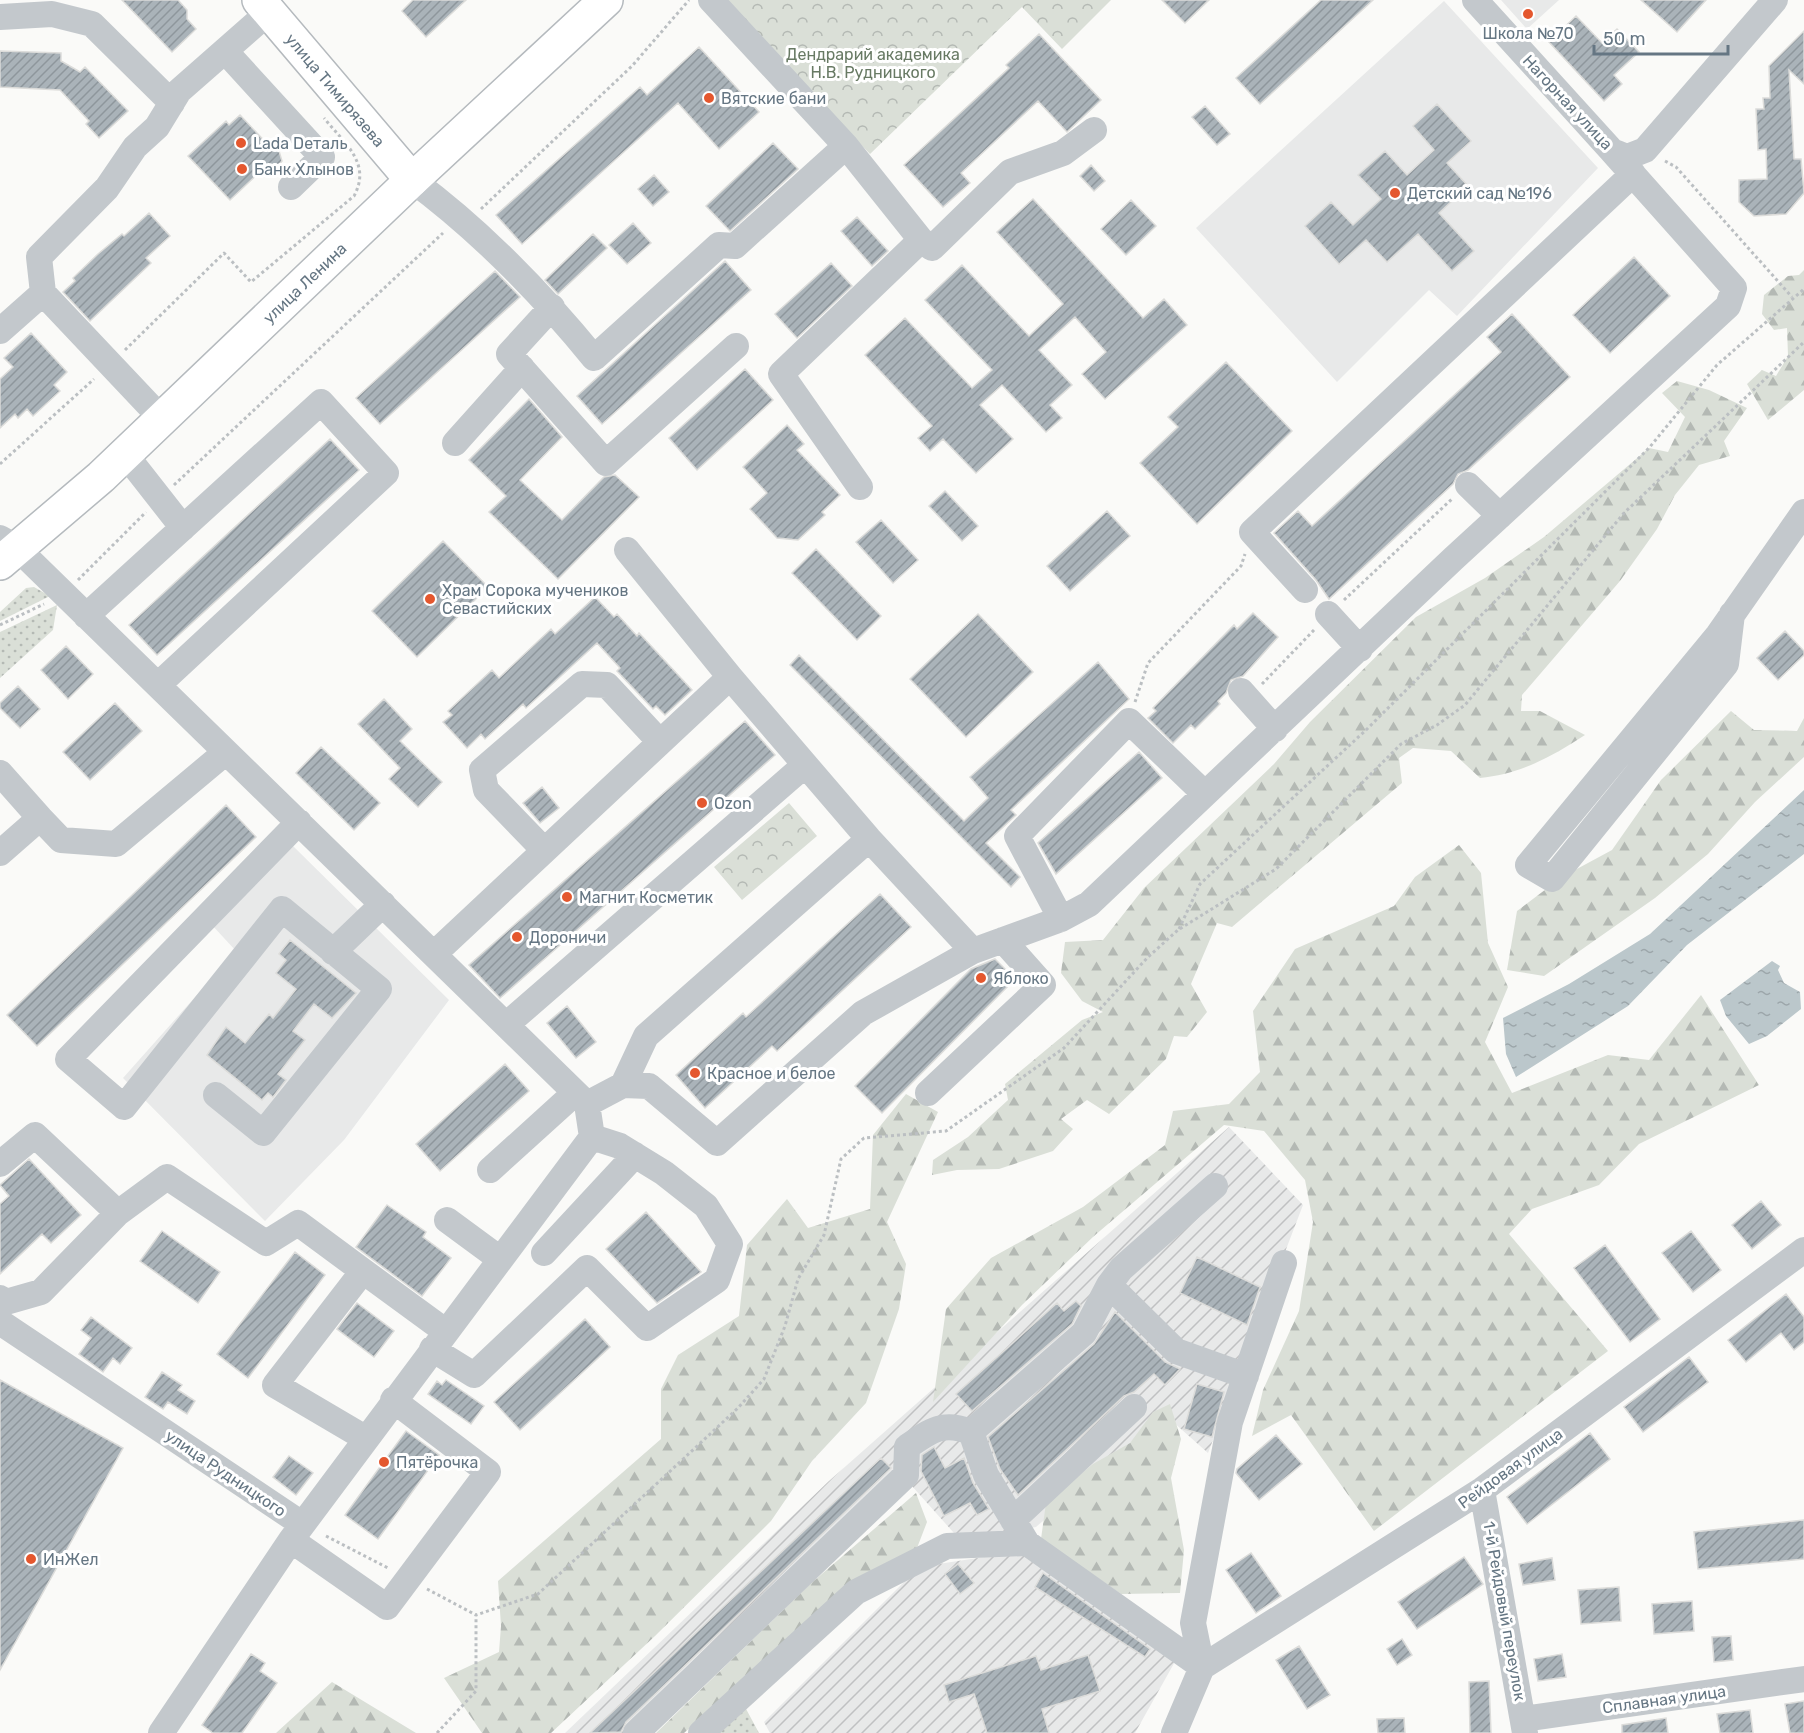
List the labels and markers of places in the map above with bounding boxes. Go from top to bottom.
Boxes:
marker: Школа №70 [1521,7,1535,21]
place label: Школа №70 [1482,24,1574,43]
place label: Вятские бани [721,89,826,108]
marker: Вятские бани [702,91,716,105]
place label: Lada Dеталь [253,134,347,153]
marker: Lada Dеталь [234,136,248,150]
place label: Банк Хлынов [254,160,354,179]
marker: Банк Хлынов [235,162,249,176]
place label: Детский сад №196 [1407,184,1552,203]
marker: Детский сад №196 [1388,186,1402,200]
place label: Храм Сорока мучеников Севастийских [442,581,629,618]
marker: Храм Сорока мучеников Севастийских [423,592,437,606]
place label: Ozon [714,794,752,813]
marker: Ozon [695,796,709,810]
place label: Магнит Косметик [579,888,714,907]
marker: Магнит Косметик [560,890,574,904]
place label: Дороничи [529,928,606,947]
marker: Дороничи [510,930,524,944]
place label: Яблоко [993,969,1049,988]
marker: Яблоко [974,971,988,985]
place label: Красное и белое [707,1064,836,1083]
marker: Красное и белое [688,1066,702,1080]
place label: Пятёрочка [396,1453,478,1472]
marker: Пятёрочка [377,1455,391,1469]
place label: ИнЖел [43,1550,99,1569]
marker: ИнЖел [24,1552,38,1566]

